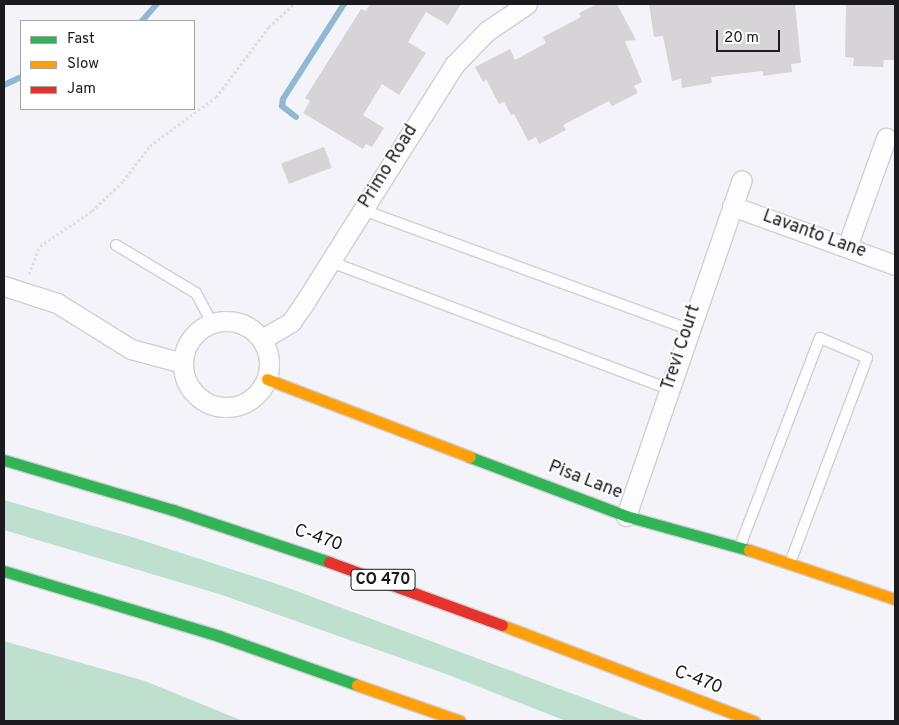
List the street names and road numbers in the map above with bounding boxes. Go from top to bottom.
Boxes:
street label: Primo Road [355,121,423,213]
street label: Lavanto Lane [759,206,869,264]
street label: Trevi Court [658,302,706,394]
street label: Pisa Lane [545,457,625,505]
street label: C-470 [291,521,345,557]
road number: CO 470 [350,566,416,594]
street label: C-470 [671,662,725,700]

